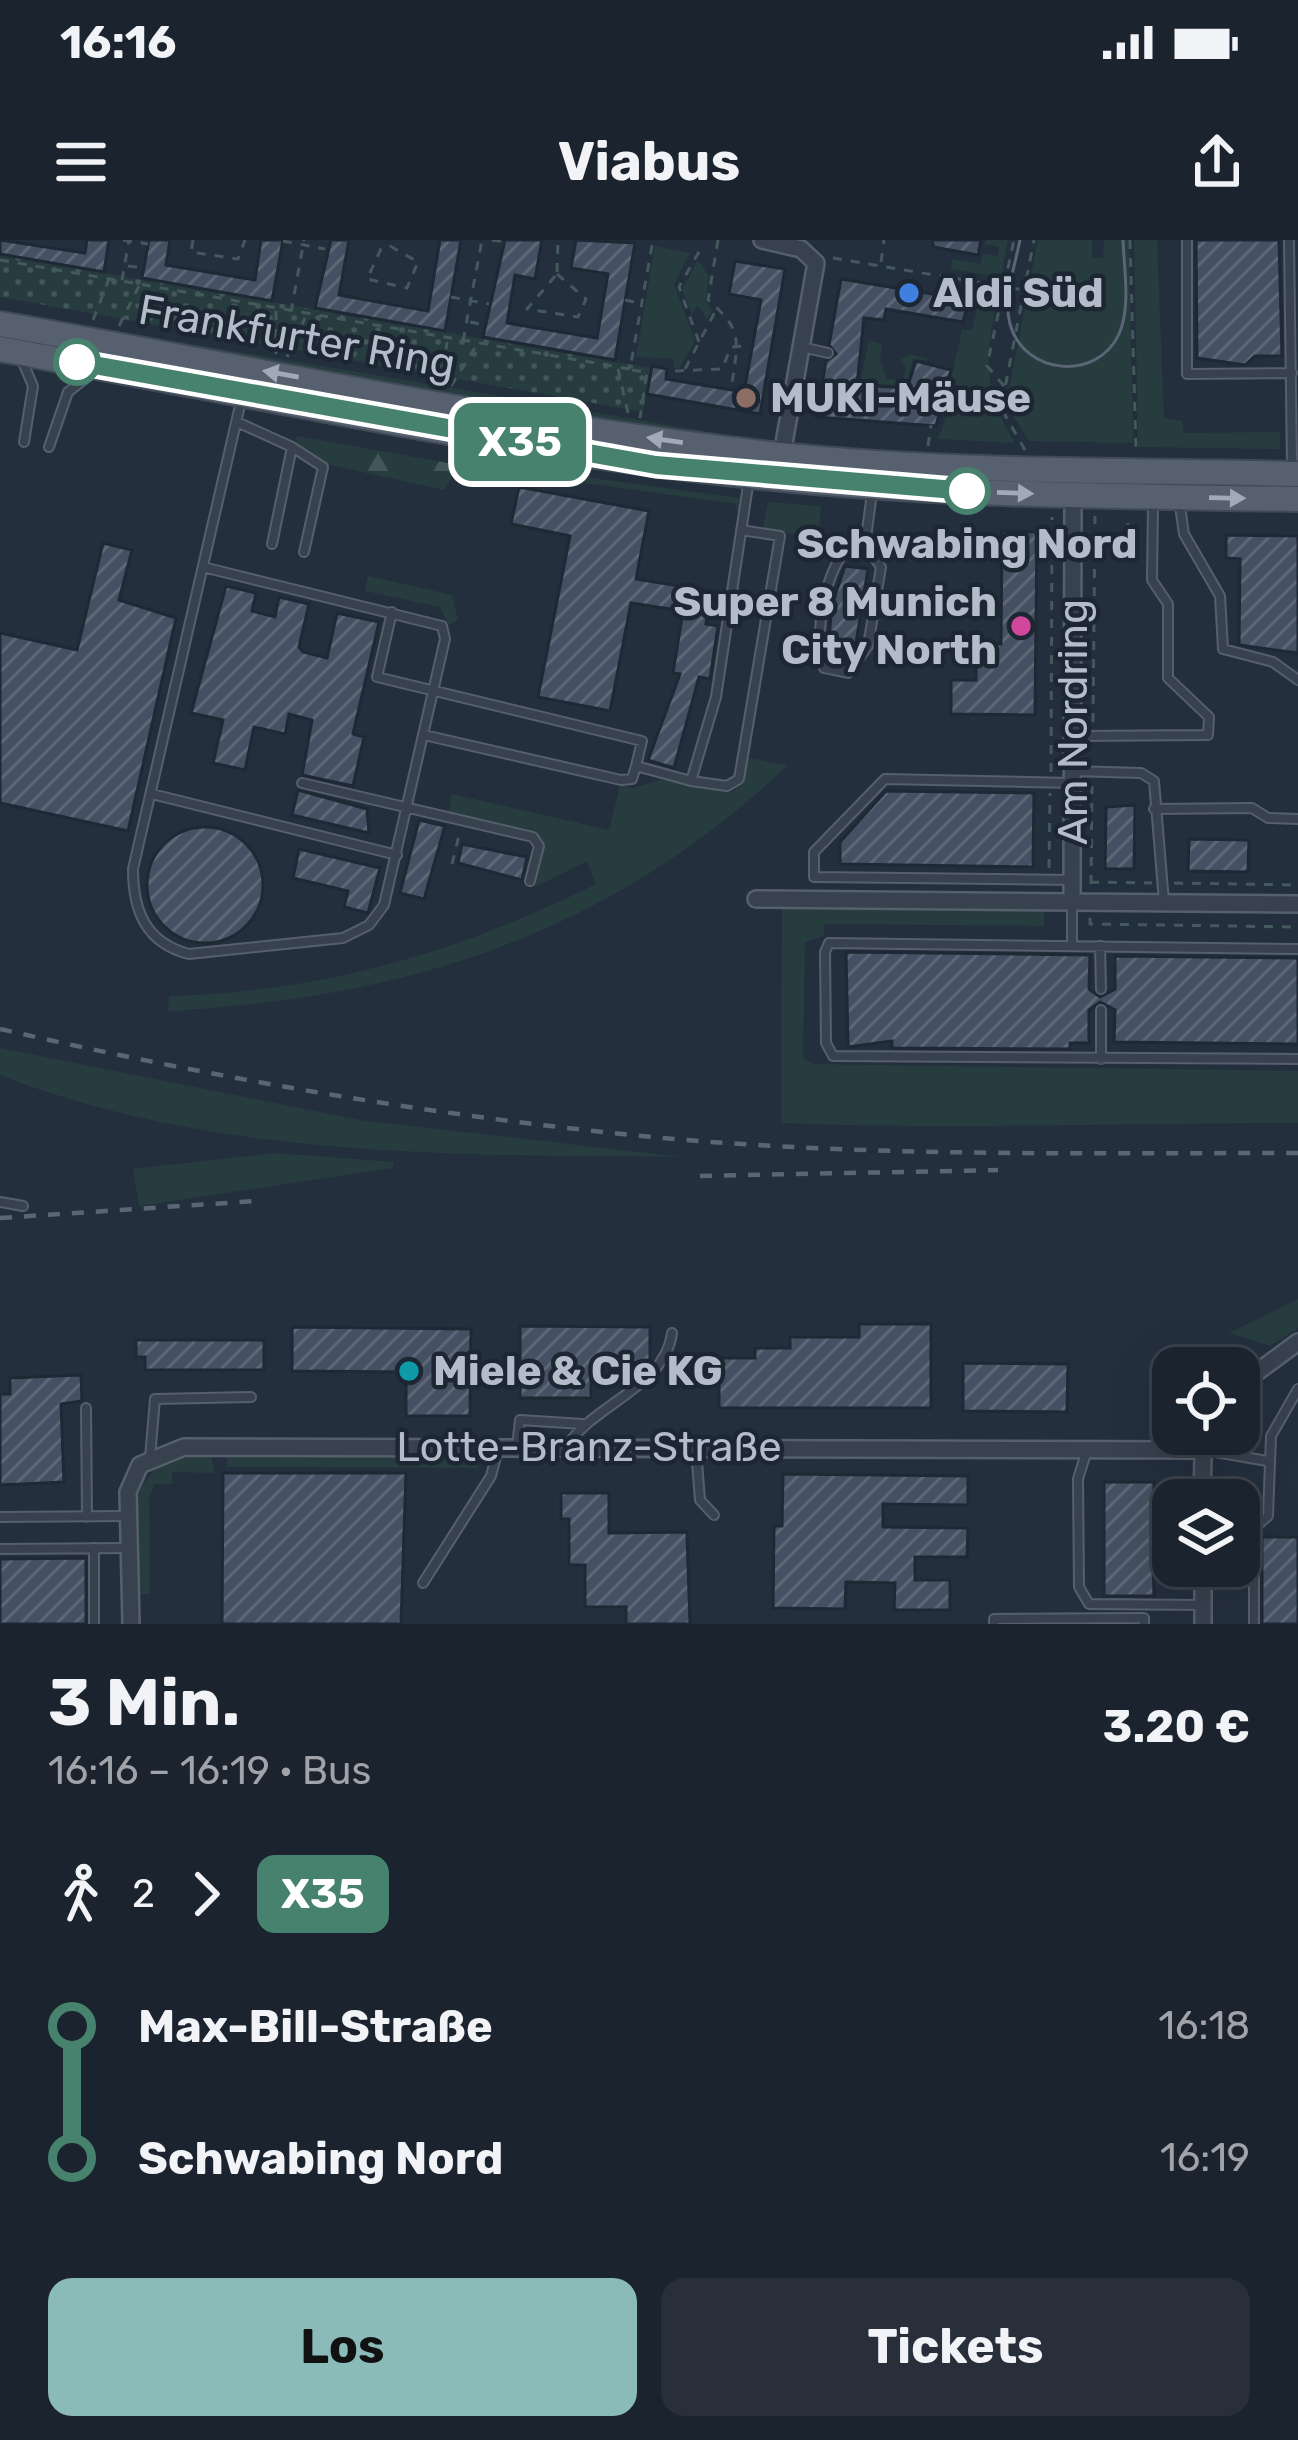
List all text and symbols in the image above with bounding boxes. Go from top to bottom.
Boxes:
text: 16:16 [60,16,176,69]
icon: menu [48,129,114,195]
icon: share [1184,129,1250,195]
text: Viabus [558,130,740,194]
place label: Aldi Süd [933,268,1104,318]
marker: Aldi Süd [896,280,922,306]
street label: Frankfurter Ring [135,285,459,389]
unlabelled marker [55,340,99,384]
one-way arrow [261,365,299,383]
place label: MUKI-Mäuse [770,373,1031,423]
marker: MUKI-Mäuse [733,385,759,411]
line badge: X35 [451,403,589,481]
text: X35 [478,417,562,467]
one-way arrow [646,430,683,449]
marker: Schwabing Nord [945,469,989,513]
one-way arrow [997,484,1035,503]
one-way arrow [1209,488,1247,508]
place label: Schwabing Nord [796,519,1138,569]
place label: Super 8 Munich City North [673,577,997,675]
street label: Am Nordring [1048,599,1098,845]
marker: Super 8 Munich City North [1008,613,1034,639]
place label: Miele & Cie KG [433,1346,723,1396]
map controls [1152,1347,1260,1587]
button: locate [1152,1347,1260,1455]
marker: Miele & Cie KG [396,1358,422,1384]
street label: Lotte-Branz-Straße [396,1422,782,1472]
button: layers [1152,1479,1260,1587]
text: 3 Min. [48,1663,240,1742]
text: 3.20 € [1103,1700,1250,1753]
text: 16:16 – 16:19 · Bus [48,1748,371,1794]
icon: walk [48,1861,114,1927]
icon: forward [173,1861,239,1927]
text: X35 [281,1869,365,1919]
text: 2 [132,1871,155,1917]
text: Max-Bill-Straße [138,2000,493,2053]
text: 16:18 [1158,2003,1250,2049]
text: Schwabing Nord [138,2132,503,2185]
text: 16:19 [1160,2135,1250,2181]
button: Los [48,2278,637,2416]
button: Tickets [661,2278,1250,2416]

